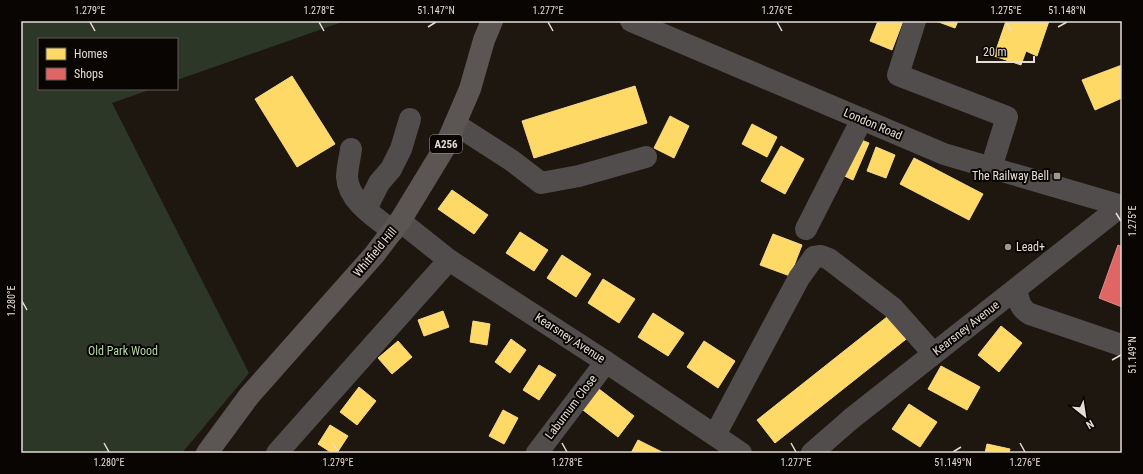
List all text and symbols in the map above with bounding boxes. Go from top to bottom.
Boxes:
text: 1.279°E [74,5,106,16]
text: 1.278°E [303,5,335,16]
text: 51.147°N [417,5,455,16]
text: 1.277°E [532,5,564,16]
text: 1.276°E [761,5,793,16]
text: 1.275°E [990,5,1022,16]
text: 51.148°N [1048,5,1086,16]
legend [38,38,178,90]
scale bar [977,38,1034,64]
text: 20 m [983,45,1007,59]
text: Homes [74,47,108,61]
text: Shops [74,67,103,81]
street label: London Road [842,105,904,143]
road number: A256 [430,135,462,153]
place label: The Railway Bell [972,169,1049,183]
marker: The Railway Bell [1052,171,1062,181]
text: 1.275°E [1127,205,1138,237]
street label: Whitfield Hill [350,225,400,279]
place label: Lead+ [1016,240,1045,254]
marker: Lead+ [1003,242,1013,252]
text: 1.280°E [6,285,17,317]
street label: Kearsney Avenue [930,297,1002,358]
street label: Kearsney Avenue [532,310,608,366]
text: 51.149°N [1127,336,1138,374]
park label: Old Park Wood [88,344,158,358]
street label: Laburnum Close [542,372,600,442]
north arrow [1065,396,1105,436]
text: N [1083,417,1096,432]
text: 1.280°E [93,457,125,468]
text: 1.279°E [322,457,354,468]
text: 1.278°E [551,457,583,468]
text: 1.277°E [780,457,812,468]
text: 51.149°N [934,457,972,468]
text: 1.276°E [1009,457,1041,468]

